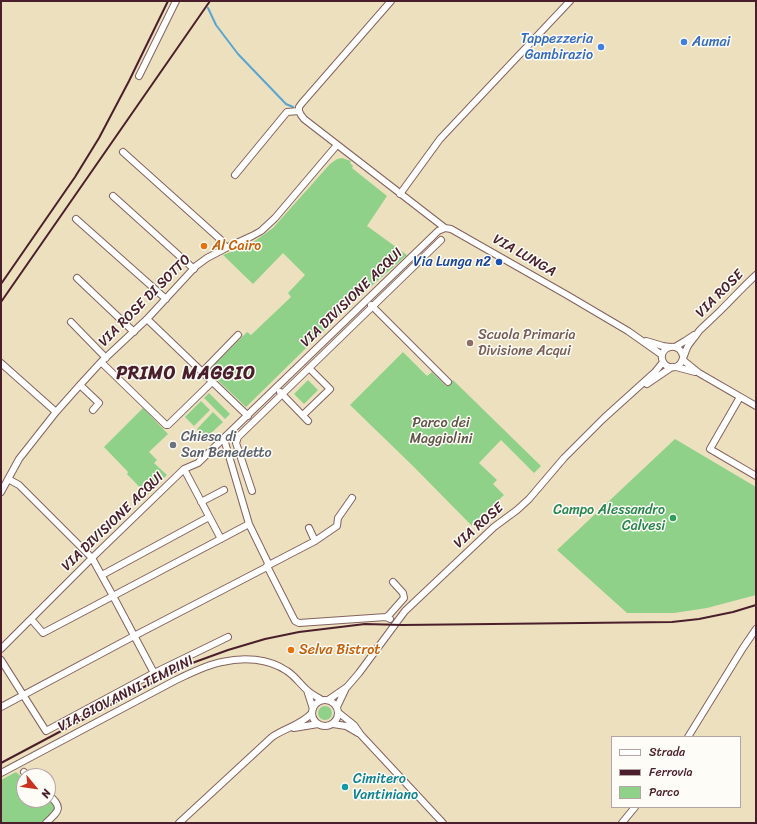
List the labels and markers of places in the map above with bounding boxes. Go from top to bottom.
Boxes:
place label: Tappezzeria Gambirazio [521,31,593,64]
place label: Aumai [692,34,730,50]
marker: Aumai [679,37,689,47]
marker: Tappezzeria Gambirazio [596,42,606,52]
place label: Al Cairo [212,238,261,254]
marker: Al Cairo [199,241,209,251]
place label: Via Lunga n2 [413,254,491,270]
marker: Via Lunga n2 [494,257,504,267]
place label: Scuola Primaria Divisione Acqui [478,327,576,360]
marker: Scuola Primaria Divisione Acqui [465,338,475,348]
place label: Chiesa di San Benedetto [181,429,272,462]
marker: Chiesa di San Benedetto [168,440,178,450]
place label: Campo Alessandro Calvesi [553,502,665,534]
marker: Campo Alessandro Calvesi [668,513,678,523]
place label: Selva Bistrot [299,642,380,658]
marker: Selva Bistrot [286,645,296,655]
place label: Cimitero Vantiniano [353,771,418,804]
marker: Cimitero Vantiniano [340,782,350,792]

